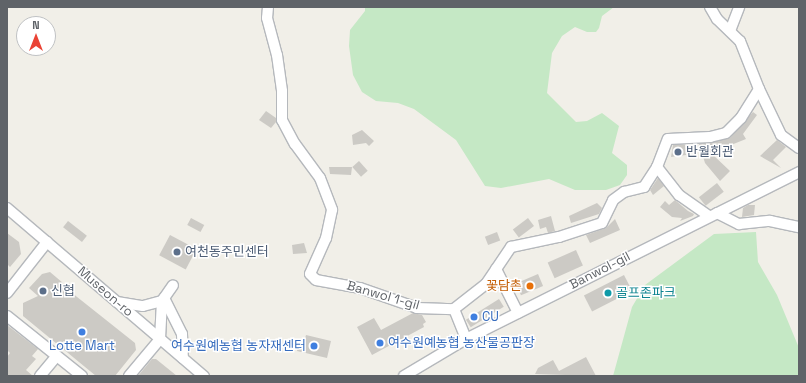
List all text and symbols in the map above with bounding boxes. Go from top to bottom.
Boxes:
north arrow [16,16,56,56]
text: N [32,18,40,32]
place label: 반월회관 [686,144,734,160]
marker: 반월회관 [673,147,683,157]
place label: 여천동주민센터 [185,244,269,260]
marker: 여천동주민센터 [172,247,182,257]
street label: Banwol-gil [567,249,633,293]
street label: Museon-ro [74,264,136,320]
street label: Banwol 1-gil [345,278,421,314]
place label: 꽃담촌 [486,278,522,294]
marker: 꽃담촌 [525,281,535,291]
place label: 신협 [51,283,75,299]
place label: 골프존파크 [616,285,676,301]
marker: 신협 [38,286,48,296]
marker: 골프존파크 [603,288,613,298]
place label: CU [482,309,499,325]
marker: CU [469,312,479,322]
marker: Lotte Mart [77,327,87,337]
place label: 여수원예농협 농산물공판장 [388,335,535,351]
place label: Lotte Mart [49,338,115,354]
place label: 여수원예농협 농자재센터 [171,338,306,354]
marker: 여수원예농협 농산물공판장 [375,338,385,348]
marker: 여수원예농협 농자재센터 [309,341,319,351]

